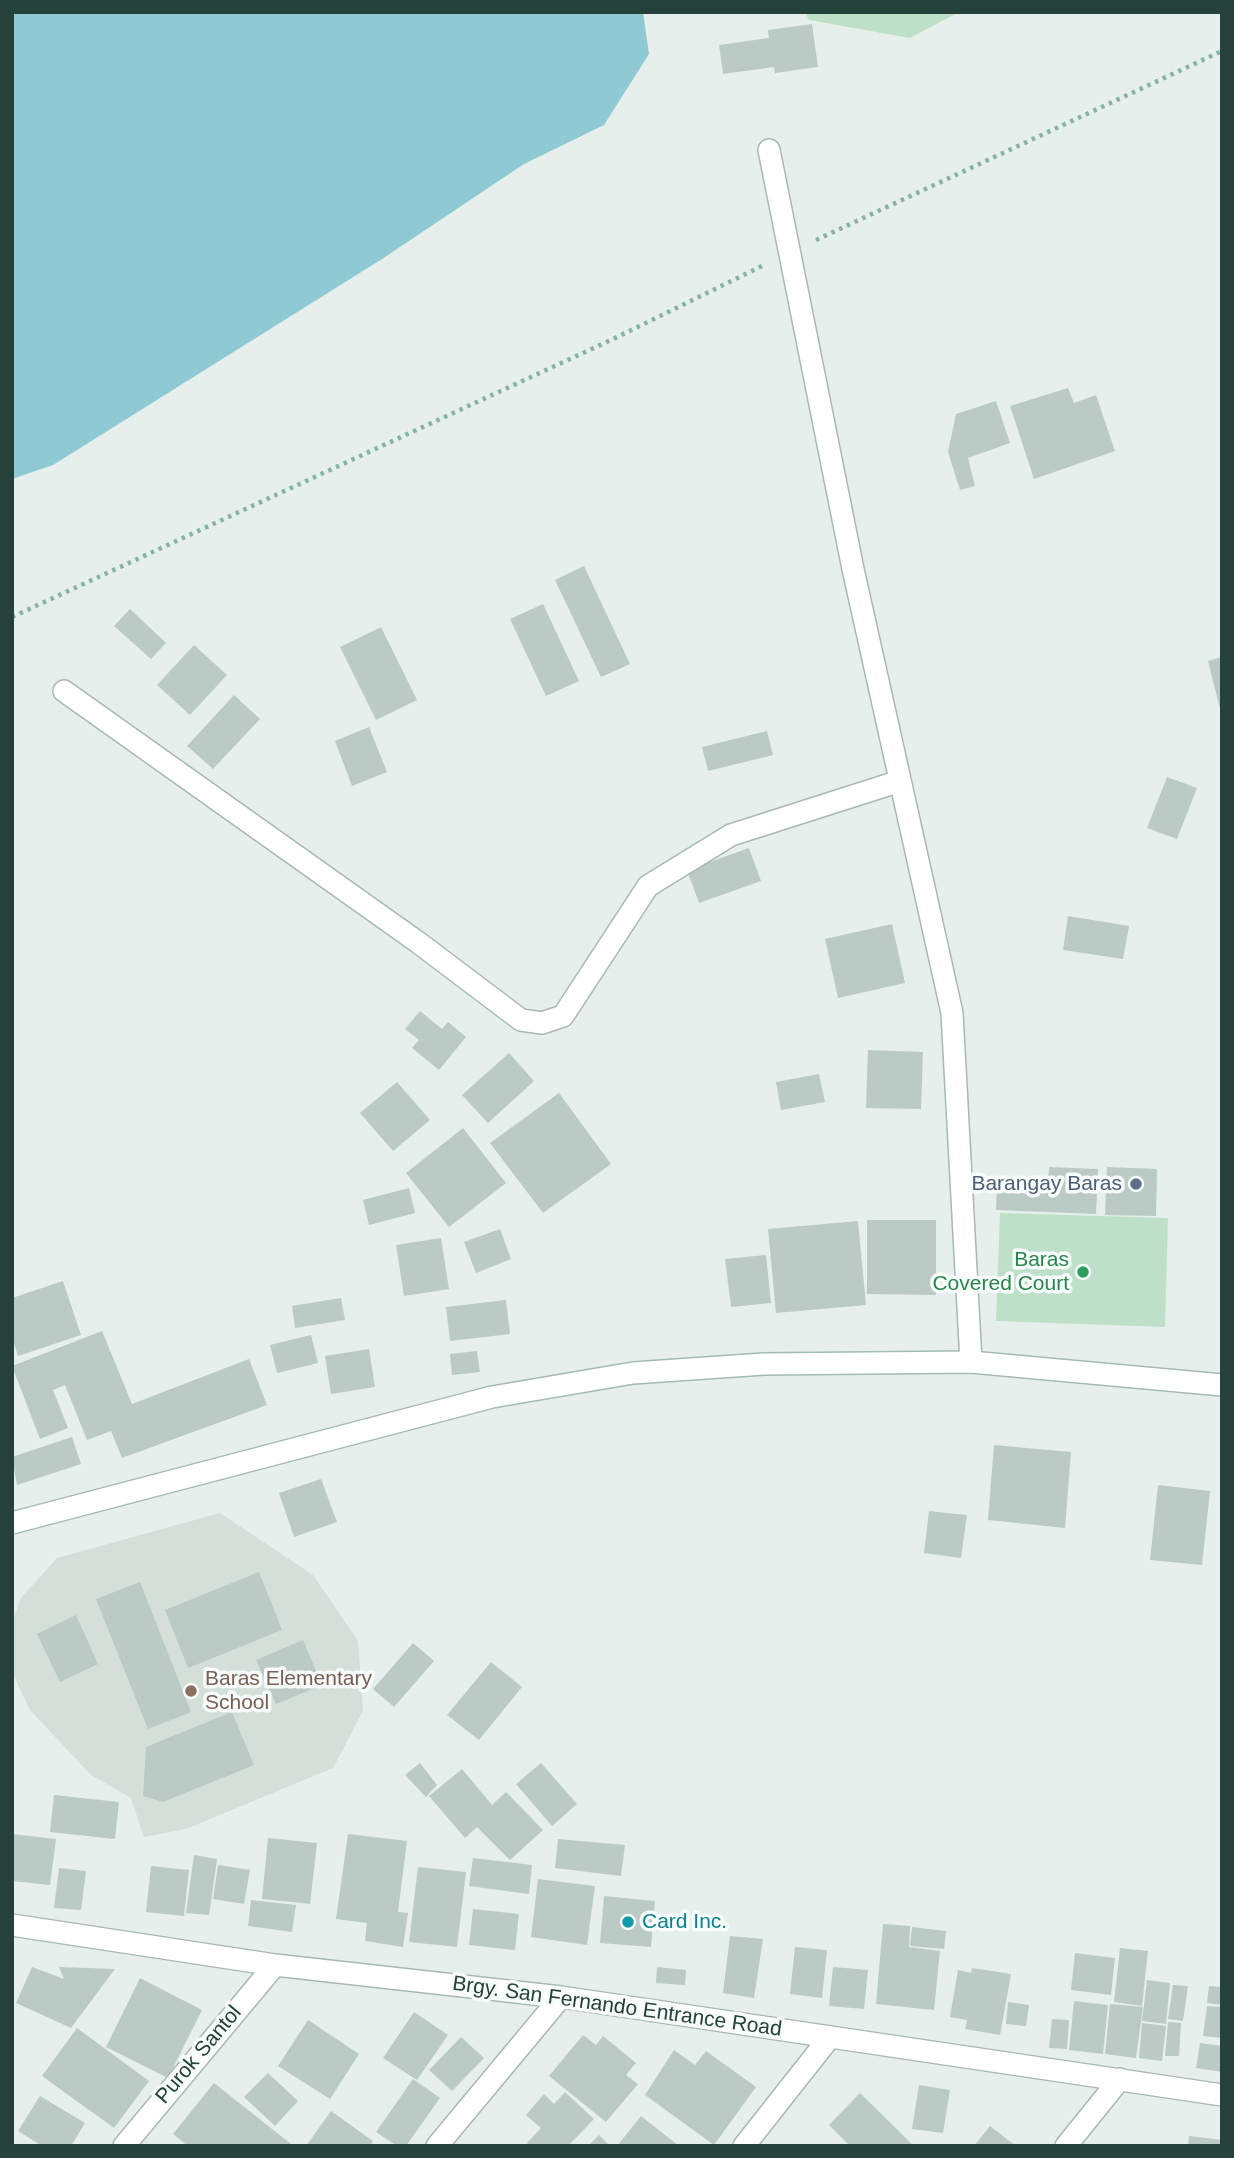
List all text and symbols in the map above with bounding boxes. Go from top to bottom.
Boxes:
place label: Barangay Baras [971,1171,1122,1197]
marker: Barangay Baras [1128,1176,1144,1192]
place label: Baras Covered Court [932,1247,1069,1297]
marker: Baras Covered Court [1075,1264,1091,1280]
place label: Baras Elementary School [205,1666,372,1716]
marker: Baras Elementary School [183,1683,199,1699]
place label: Card Inc. [642,1909,727,1935]
marker: Card Inc. [620,1914,636,1930]
street label: Brgy. San Fernando Entrance Road [451,1971,783,2043]
street label: Purok Santol [151,2001,247,2109]

